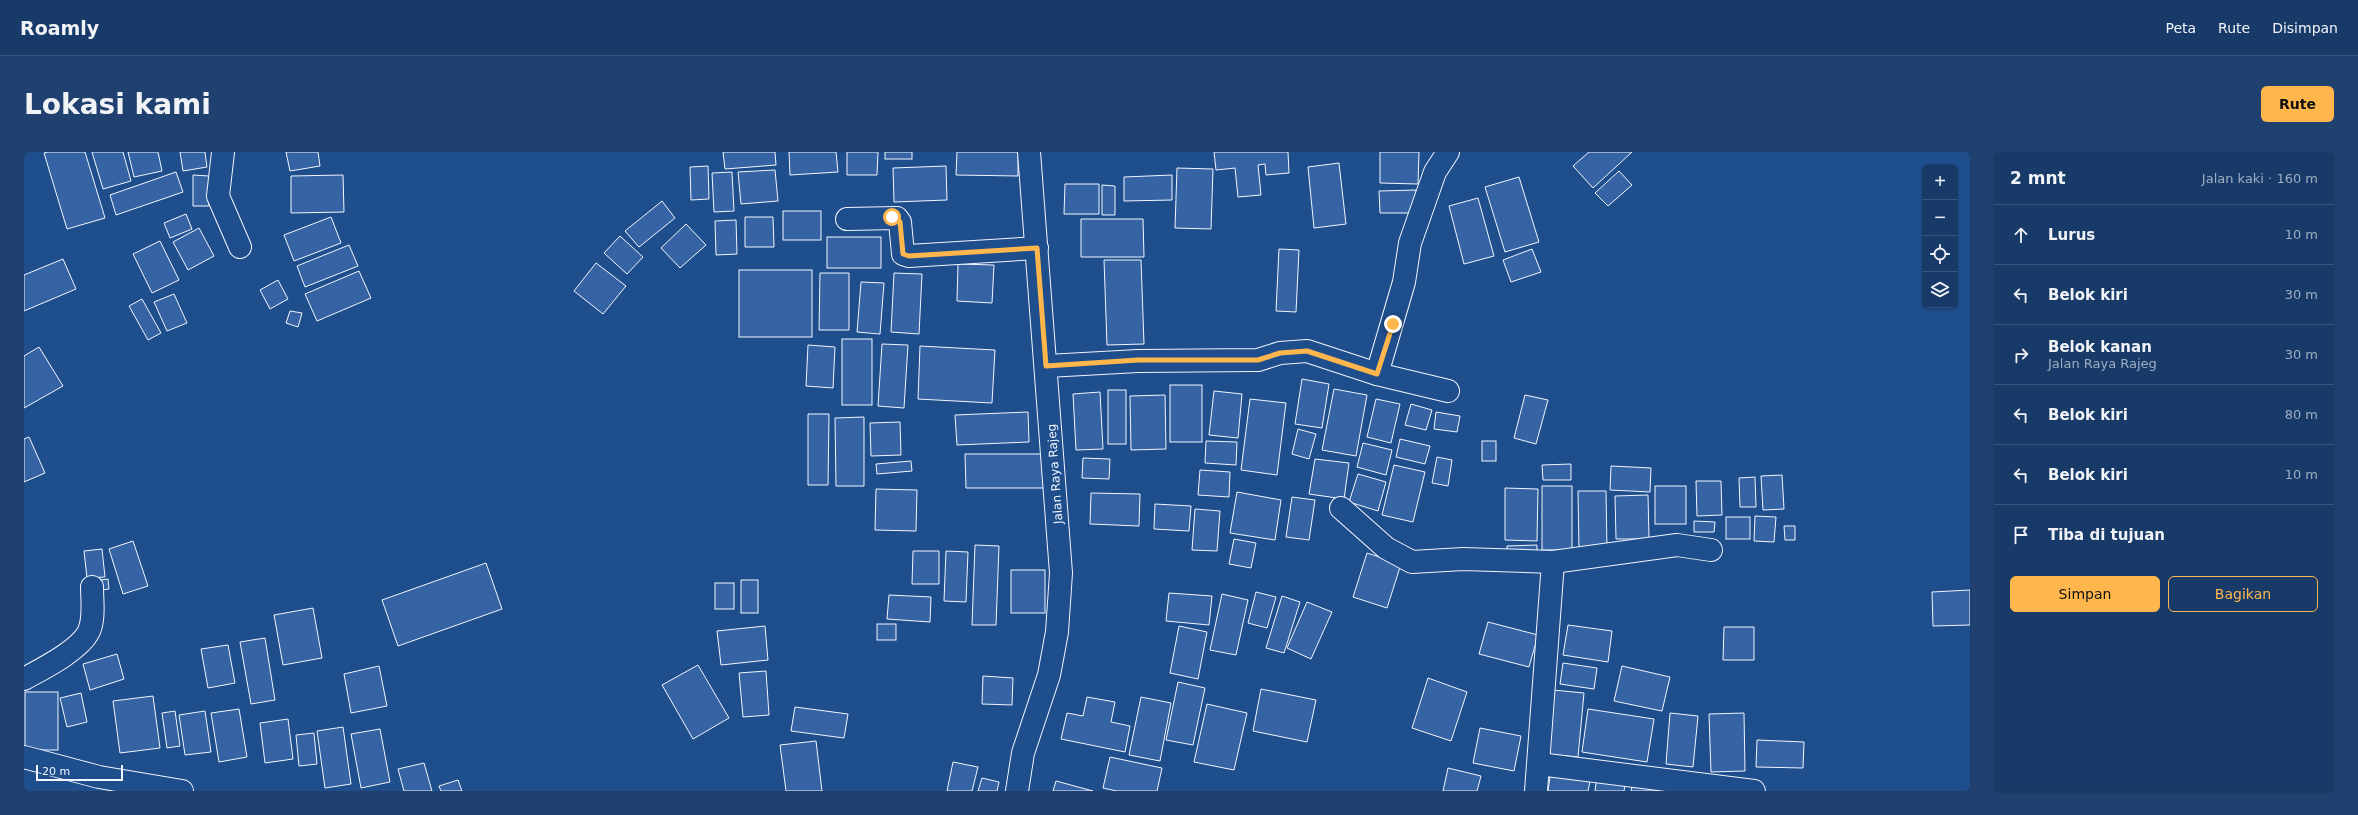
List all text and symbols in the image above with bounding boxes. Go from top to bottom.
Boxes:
text: Roamly [20,17,99,39]
text: Peta [2165,20,2196,36]
text: Rute [2218,20,2250,36]
text: Disimpan [2272,20,2338,36]
button: Rute [2261,86,2334,122]
text: Lokasi kami [24,88,211,121]
map controls [1922,164,1958,308]
button: + [1922,164,1958,200]
text: 2 mnt [2010,168,2066,188]
text: Jalan kaki · 160 m [2202,171,2318,186]
button: − [1922,200,1958,236]
route start [883,208,901,226]
icon: ahead [2010,224,2032,246]
text: Lurus [2048,226,2095,244]
text: 10 m [2285,227,2318,242]
button: locate [1922,236,1958,272]
button: layers [1922,272,1958,308]
icon: left [2010,284,2032,306]
text: Belok kiri [2048,286,2128,304]
text: 30 m [2285,287,2318,302]
route end [1384,315,1402,333]
text: Belok kanan [2048,338,2152,356]
icon: right [2010,344,2032,366]
text: 30 m [2285,347,2318,362]
text: Jalan Raya Rajeg [2048,356,2157,371]
icon: left [2010,404,2032,426]
text: Belok kiri [2048,406,2128,424]
text: 80 m [2285,407,2318,422]
street label: Jalan Raya Rajeg [1045,423,1066,526]
icon: left [2010,464,2032,486]
text: Belok kiri [2048,466,2128,484]
text: 10 m [2285,467,2318,482]
icon: arrive [2010,524,2032,546]
text: Tiba di tujuan [2048,526,2165,544]
button: Simpan [2010,576,2160,612]
button: Bagikan [2168,576,2318,612]
scale bar [36,763,123,782]
text: 20 m [42,765,70,778]

